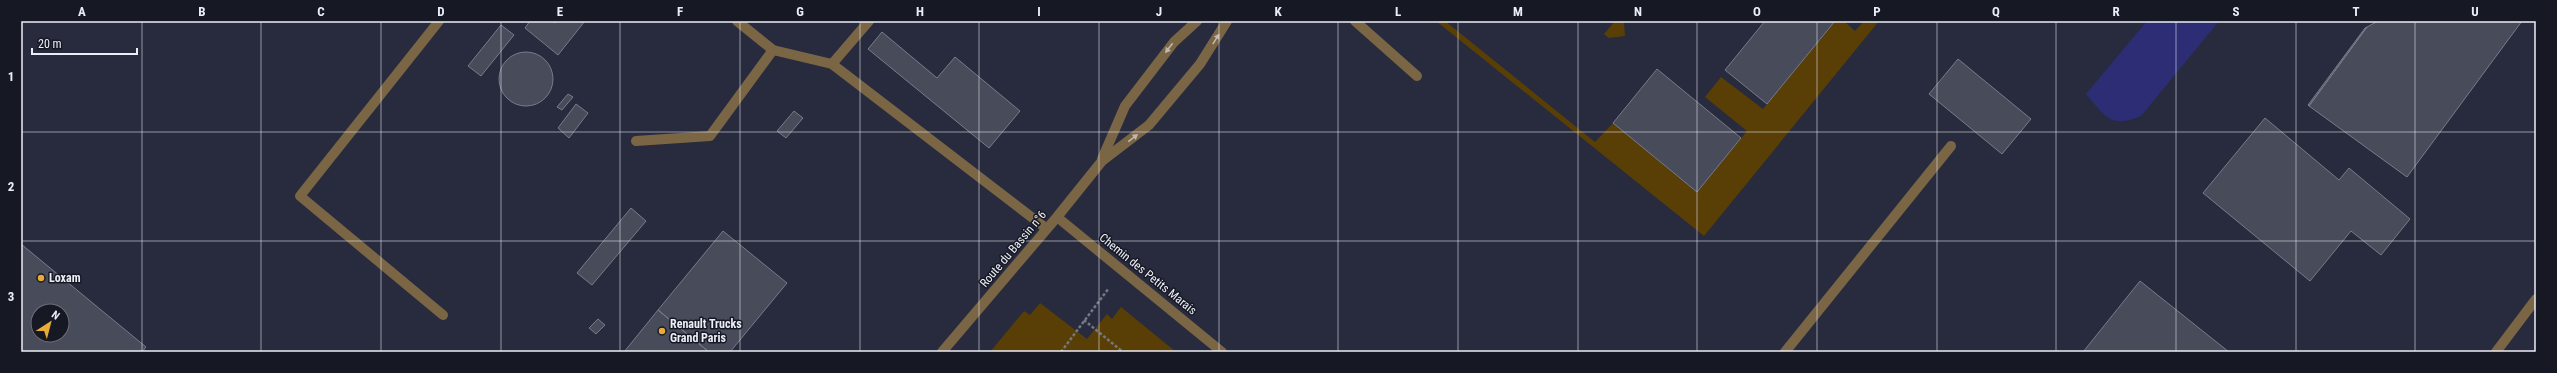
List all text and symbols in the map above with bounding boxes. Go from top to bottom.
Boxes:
text: A [78,4,86,19]
text: B [198,4,206,19]
text: C [317,4,325,19]
text: D [437,4,445,19]
text: E [557,4,564,19]
text: F [677,4,683,19]
text: G [796,4,804,19]
text: H [916,4,924,19]
text: I [1037,4,1041,19]
text: J [1156,4,1162,19]
text: K [1274,4,1282,19]
text: L [1395,4,1401,19]
text: M [1513,4,1523,19]
text: N [1634,4,1642,19]
text: O [1753,4,1761,19]
text: P [1873,4,1881,19]
text: Q [1992,4,2000,19]
text: R [2112,4,2120,19]
text: S [2232,4,2240,19]
text: T [2352,4,2360,19]
text: U [2471,4,2479,19]
scale bar [32,30,137,56]
one-way arrow [1212,33,1220,44]
text: 20 m [38,37,62,51]
one-way arrow [1165,43,1173,54]
text: 1 [8,69,14,84]
one-way arrow [1127,133,1138,142]
text: 2 [8,179,15,194]
street label: Route du Bassin n°6 [977,208,1049,290]
street label: Chemin des Petits Marais [1097,231,1199,317]
place label: Loxam [49,271,81,285]
marker: Loxam [36,273,46,283]
text: 3 [8,289,14,304]
north arrow [30,303,70,343]
text: N [49,308,62,323]
place label: Renault Trucks Grand Paris [670,317,742,345]
marker: Renault Trucks Grand Paris [657,326,667,336]

